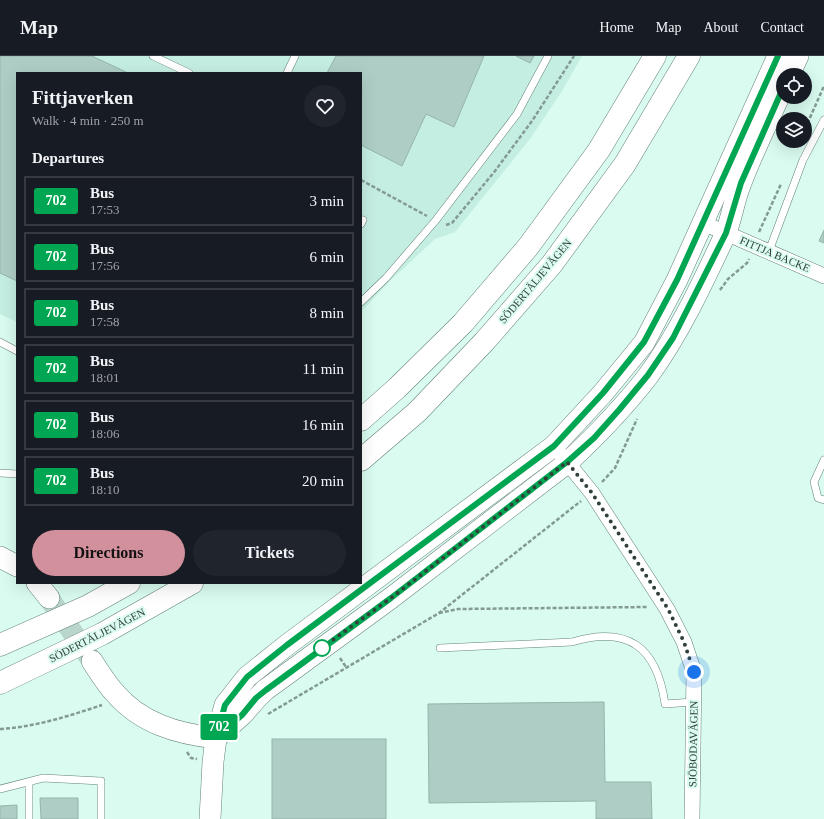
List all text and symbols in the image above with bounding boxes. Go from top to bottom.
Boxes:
text: Map [20,17,58,38]
text: Home [600,20,634,35]
text: Map [656,20,681,35]
text: About [703,20,738,35]
text: Contact [760,20,804,35]
map controls [776,68,812,148]
button: locate [776,68,812,104]
button: heart [304,85,346,127]
text: Fittjaverken [32,87,133,108]
button: layers [776,112,812,148]
text: Walk · 4 min · 250 m [32,113,144,128]
text: Departures [32,150,104,166]
text: Bus [90,185,114,201]
text: 702 [46,193,67,208]
text: 3 min [309,193,344,209]
text: 17:53 [90,202,120,217]
street label: FITTJA BACKE [738,234,812,274]
street label: SÖDERTÄLJEVÄGEN [496,236,574,326]
text: Bus [90,241,114,257]
text: 702 [46,249,67,264]
text: 6 min [309,249,344,265]
text: 17:56 [90,258,120,273]
text: Bus [90,297,114,313]
text: 702 [46,305,67,320]
text: 8 min [309,305,344,321]
text: 17:58 [90,314,120,329]
text: Bus [90,353,114,369]
text: 702 [46,361,67,376]
text: 11 min [302,361,344,377]
text: 18:01 [90,370,120,385]
text: Bus [90,409,114,425]
text: 702 [46,417,67,432]
text: 16 min [302,417,344,433]
text: 18:06 [90,426,120,441]
text: Bus [90,465,114,481]
text: 702 [46,473,67,488]
text: 20 min [302,473,344,489]
text: 18:10 [90,482,120,497]
button: Directions [32,530,185,576]
button: Tickets [193,530,346,576]
street label: SÖDERTÄLJEVÄGEN [47,606,147,664]
unlabelled marker [313,639,331,657]
your location [684,662,704,682]
street label: SJÖBODAVÄGEN [686,701,700,787]
line badge: 702 [196,714,242,740]
text: 702 [209,719,230,734]

